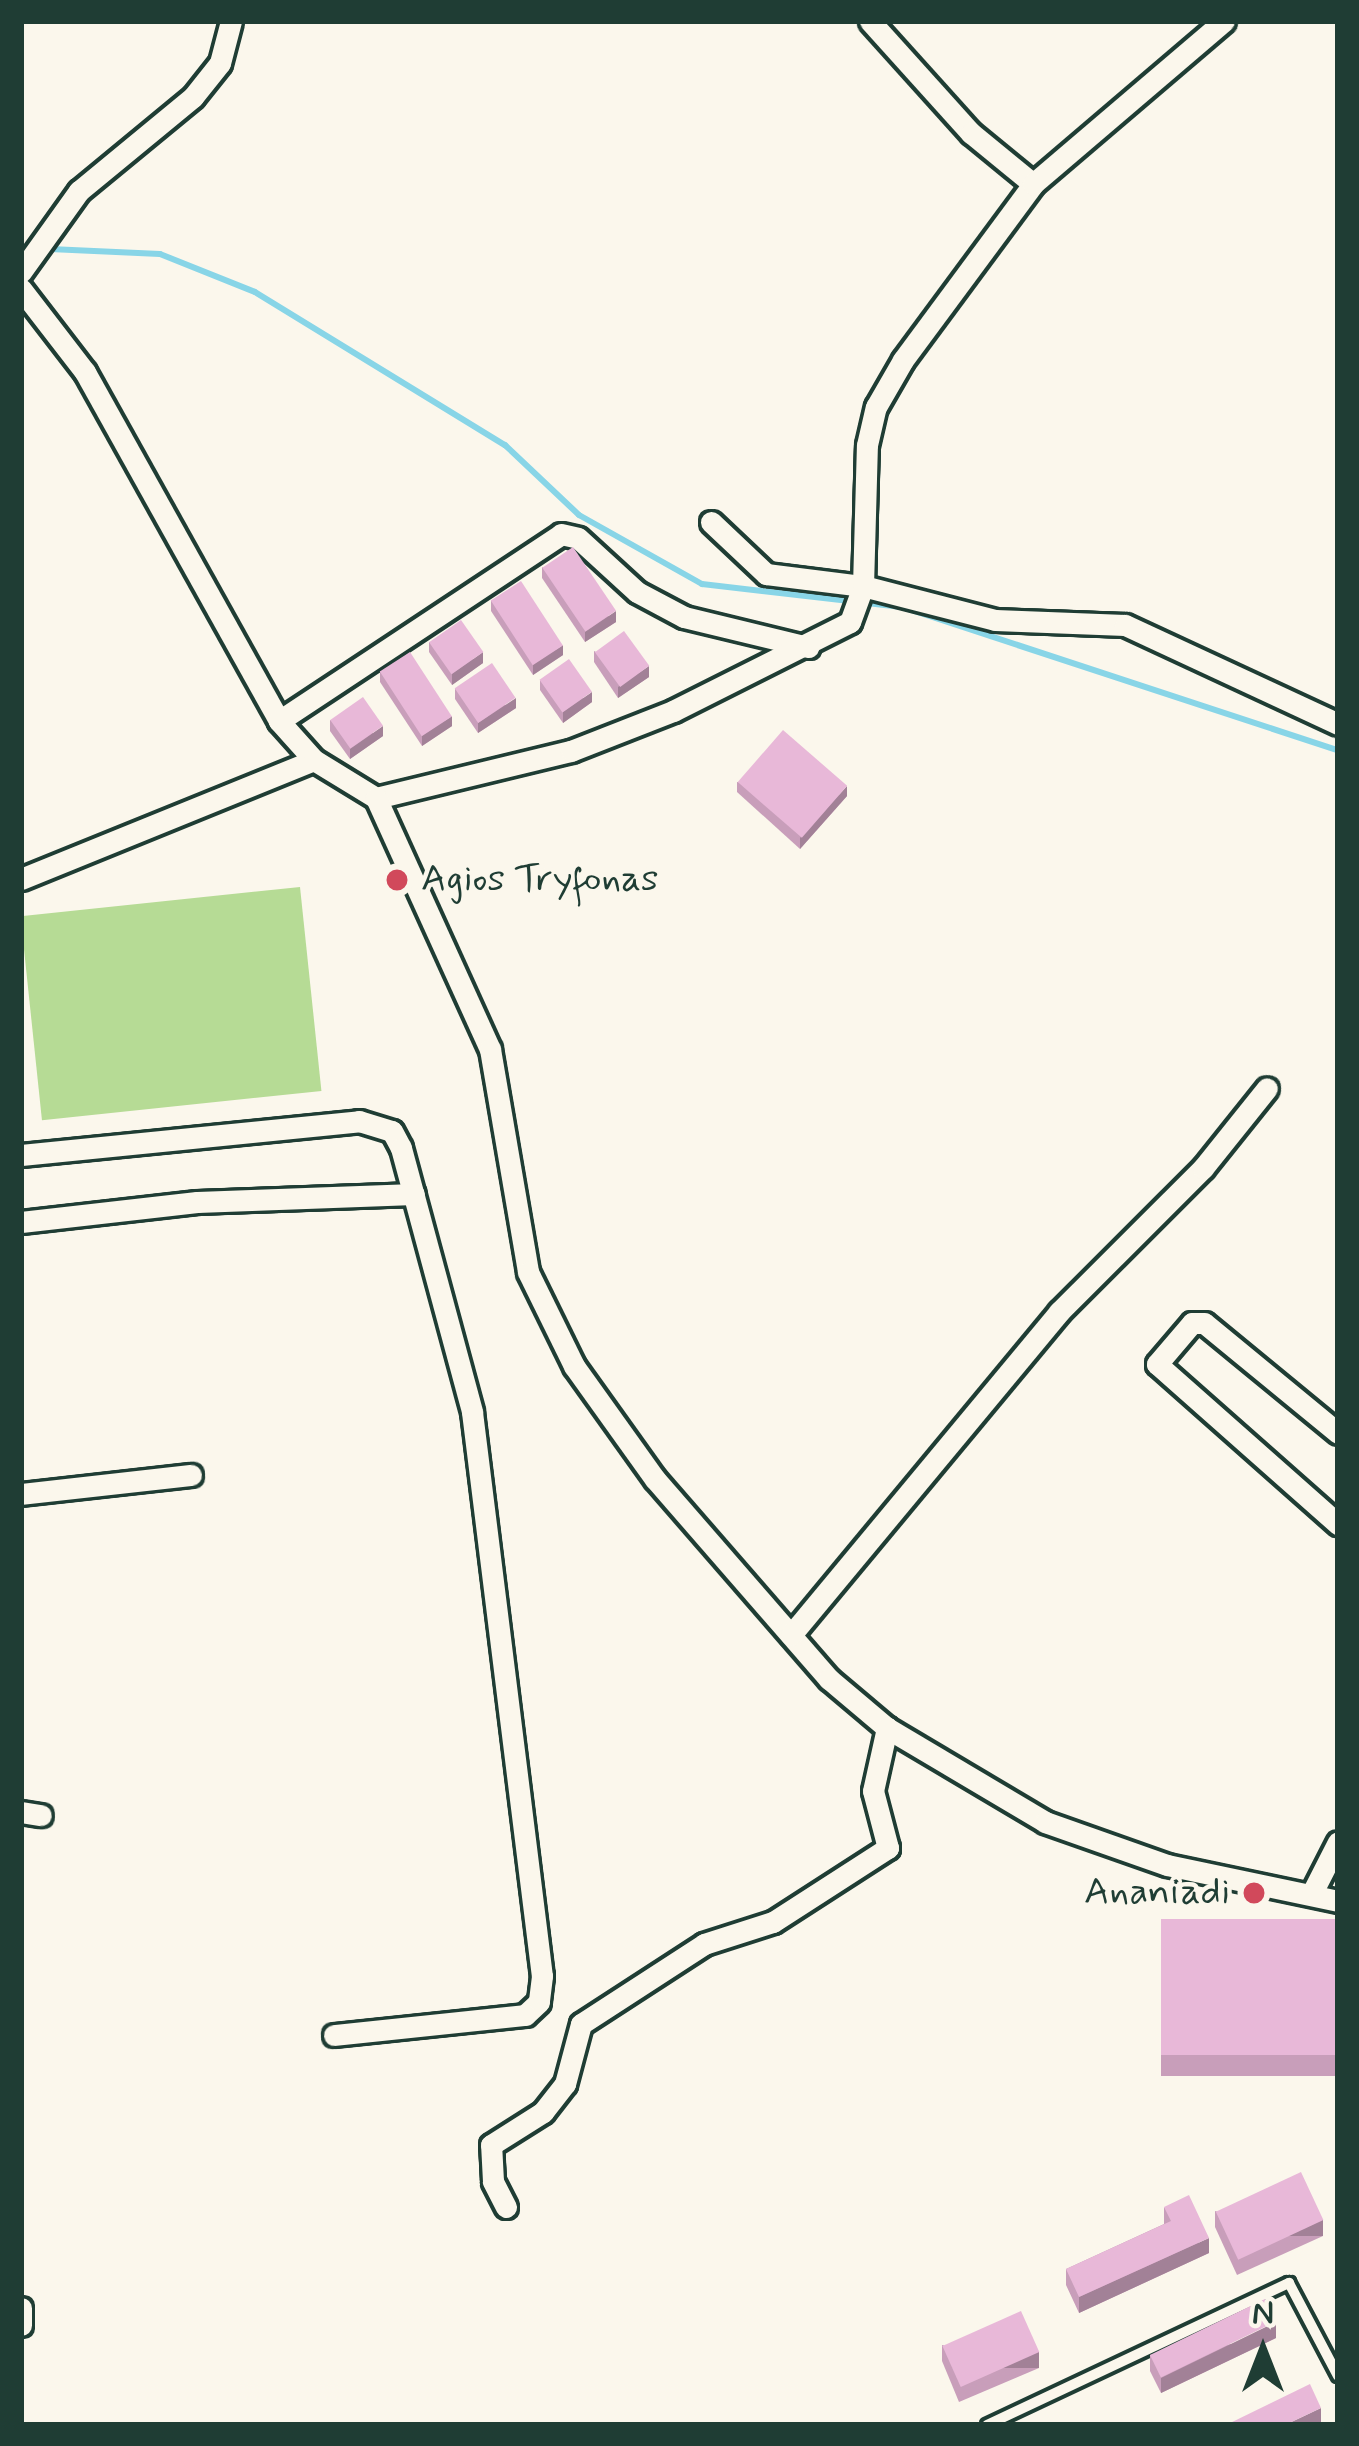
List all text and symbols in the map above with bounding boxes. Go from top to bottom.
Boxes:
place label: Agios Tryfonas [421,857,653,903]
marker: Agios Tryfonas [384,867,410,893]
place label: Ananiadi [1084,1870,1230,1916]
marker: Ananiadi [1241,1880,1267,1906]
north arrow [1203,2290,1323,2410]
text: N [1252,2292,1274,2336]

